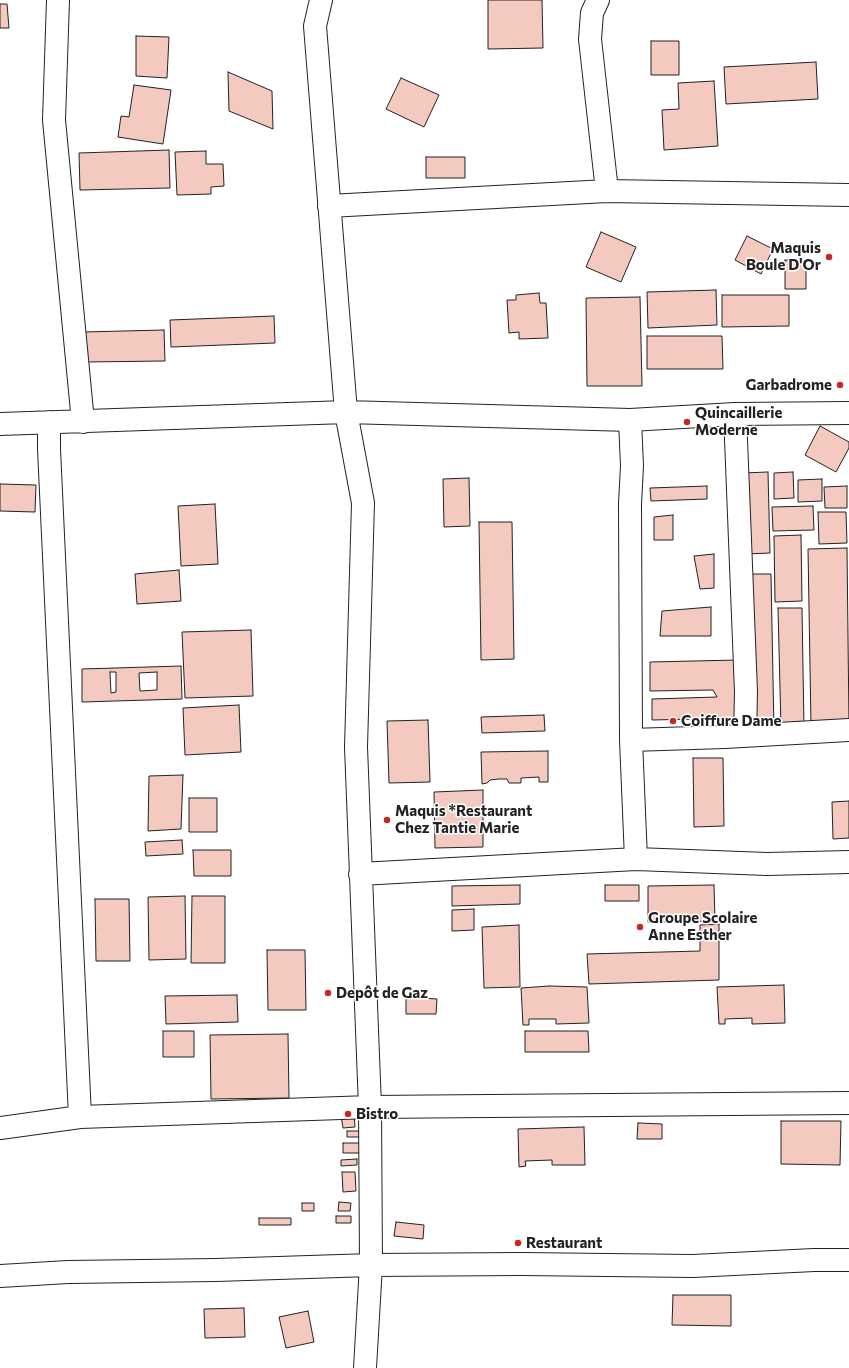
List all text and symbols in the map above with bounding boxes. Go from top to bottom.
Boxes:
place label: Maquis Boule D'Or [746,239,821,274]
marker: Maquis Boule D'Or [824,252,834,262]
place label: Garbadrome [745,376,832,394]
marker: Garbadrome [835,380,845,390]
place label: Quincaillerie Moderne [695,404,782,439]
marker: Quincaillerie Moderne [682,417,692,427]
place label: Coiffure Dame [681,712,781,730]
marker: Coiffure Dame [668,716,678,726]
place label: Maquis *Restaurant Chez Tantie Marie [395,802,532,837]
marker: Maquis *Restaurant Chez Tantie Marie [382,815,392,825]
place label: Groupe Scolaire Anne Esther [648,909,757,944]
marker: Groupe Scolaire Anne Esther [635,922,645,932]
place label: Depôt de Gaz [336,984,428,1002]
marker: Depôt de Gaz [323,988,333,998]
place label: Bistro [356,1105,398,1123]
marker: Bistro [343,1109,353,1119]
place label: Restaurant [526,1234,602,1252]
marker: Restaurant [513,1238,523,1248]

